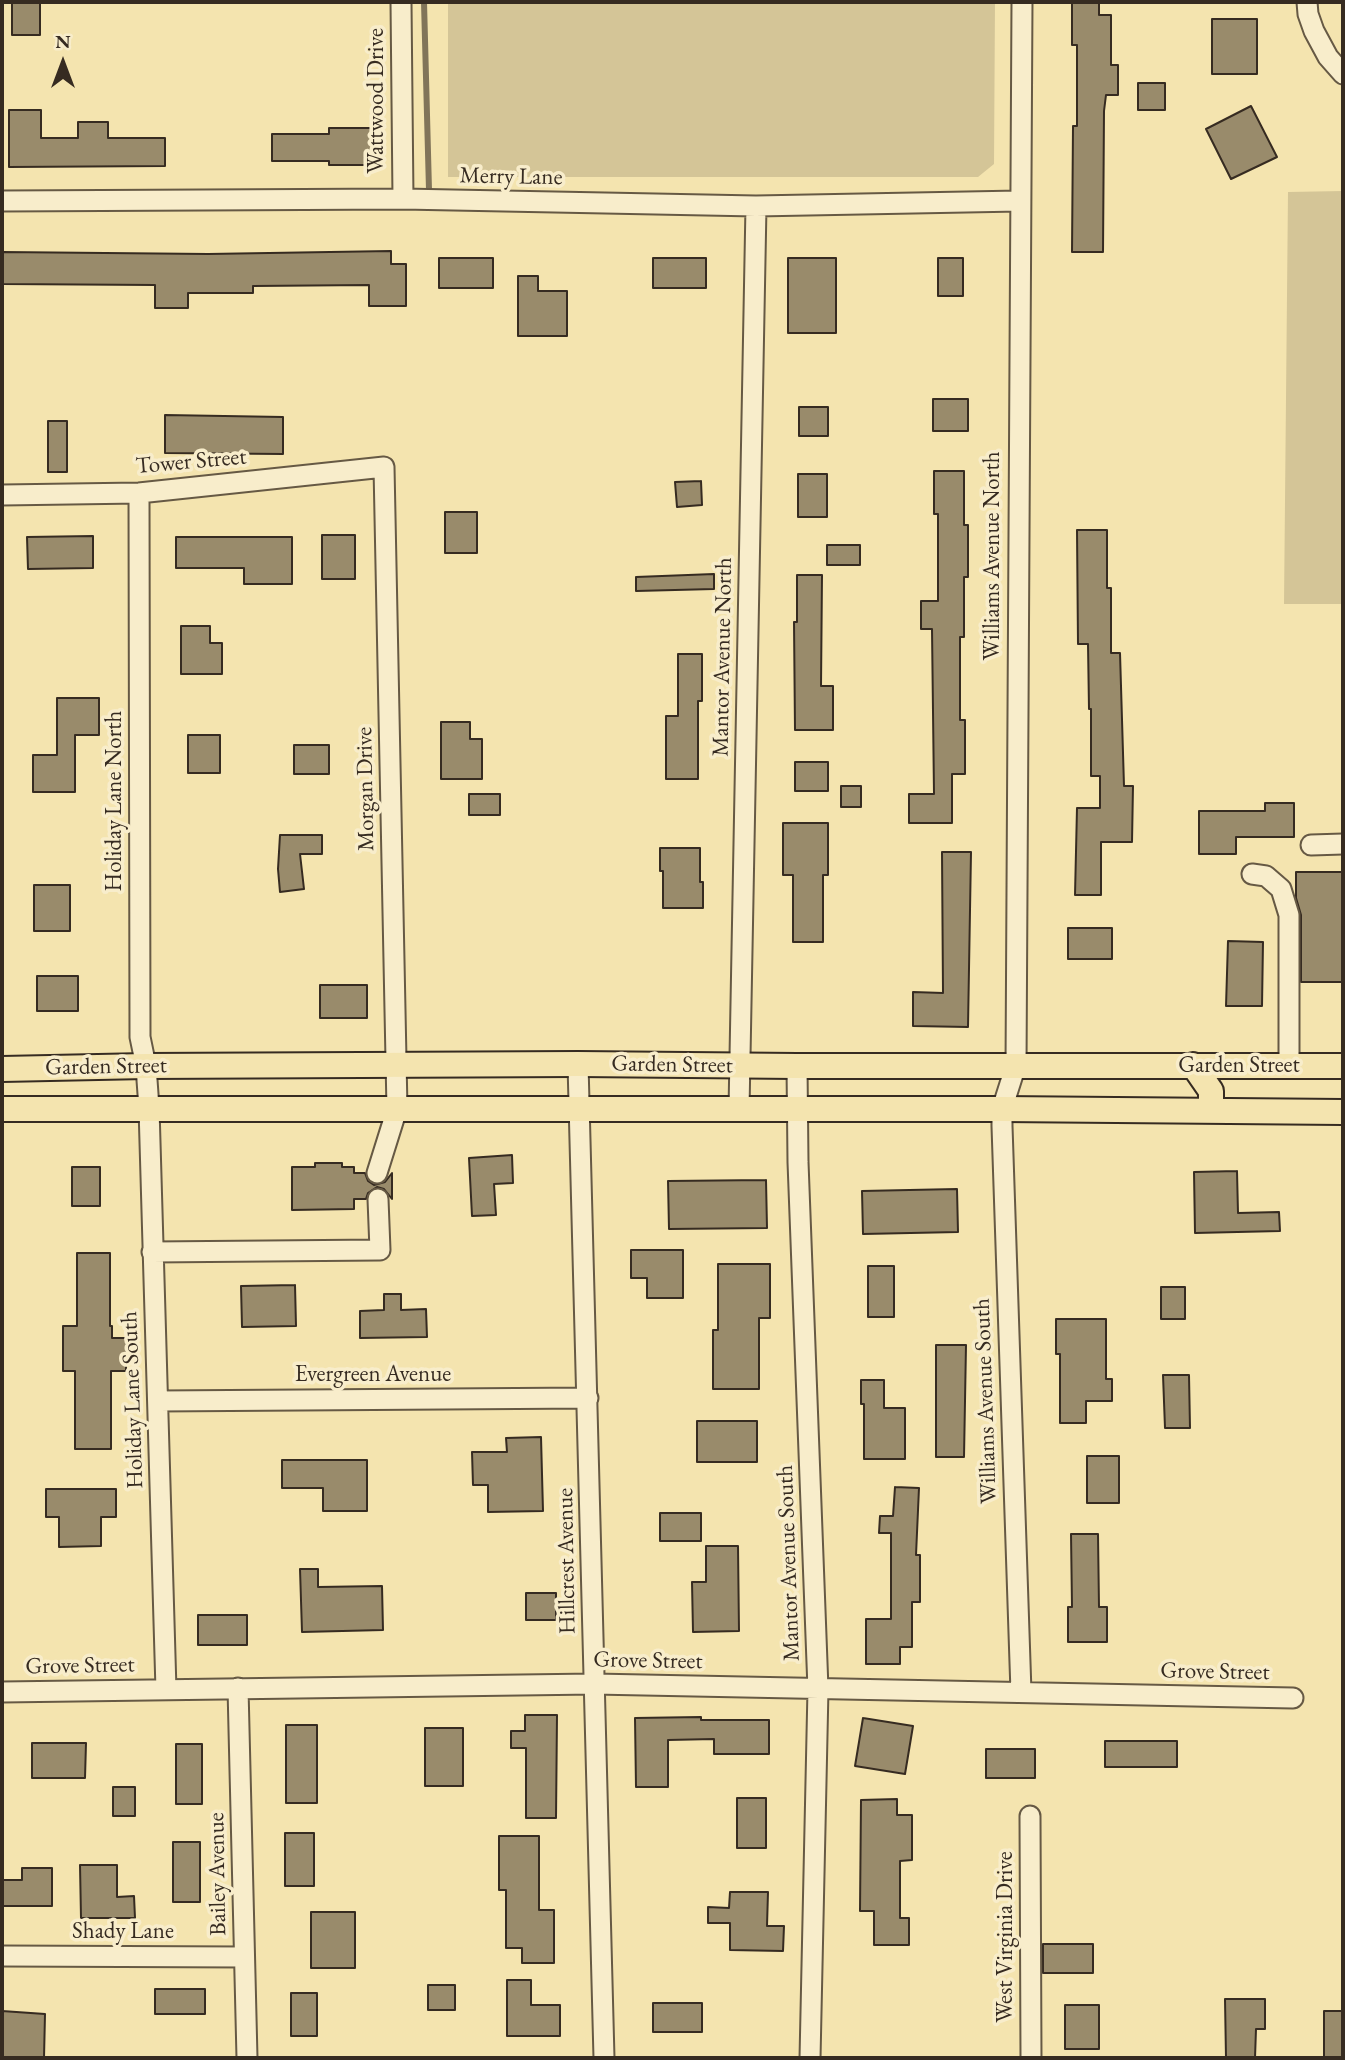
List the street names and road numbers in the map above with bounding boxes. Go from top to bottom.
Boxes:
street label: Wattwood Drive [363,28,391,174]
street label: Merry Lane [459,162,563,192]
street label: Tower Street [135,443,247,481]
street label: Williams Avenue North [979,452,1007,660]
street label: Mantor Avenue North [707,557,739,757]
street label: Holiday Lane North [101,711,129,891]
street label: Morgan Drive [351,727,381,851]
street label: Garden Street [611,1050,733,1080]
street label: Garden Street [45,1052,167,1082]
street label: Garden Street [1178,1052,1300,1080]
street label: Williams Avenue South [969,1298,1003,1504]
street label: Holiday Lane South [116,1311,150,1489]
street label: Evergreen Avenue [295,1361,451,1389]
street label: Mantor Avenue South [772,1464,806,1662]
street label: Hillcrest Avenue [552,1488,582,1634]
street label: Grove Street [593,1646,703,1676]
street label: Grove Street [25,1651,135,1681]
street label: Grove Street [1160,1657,1270,1687]
street label: Bailey Avenue [203,1812,233,1936]
street label: West Virginia Drive [992,1851,1020,2023]
street label: Shady Lane [72,1918,174,1946]

